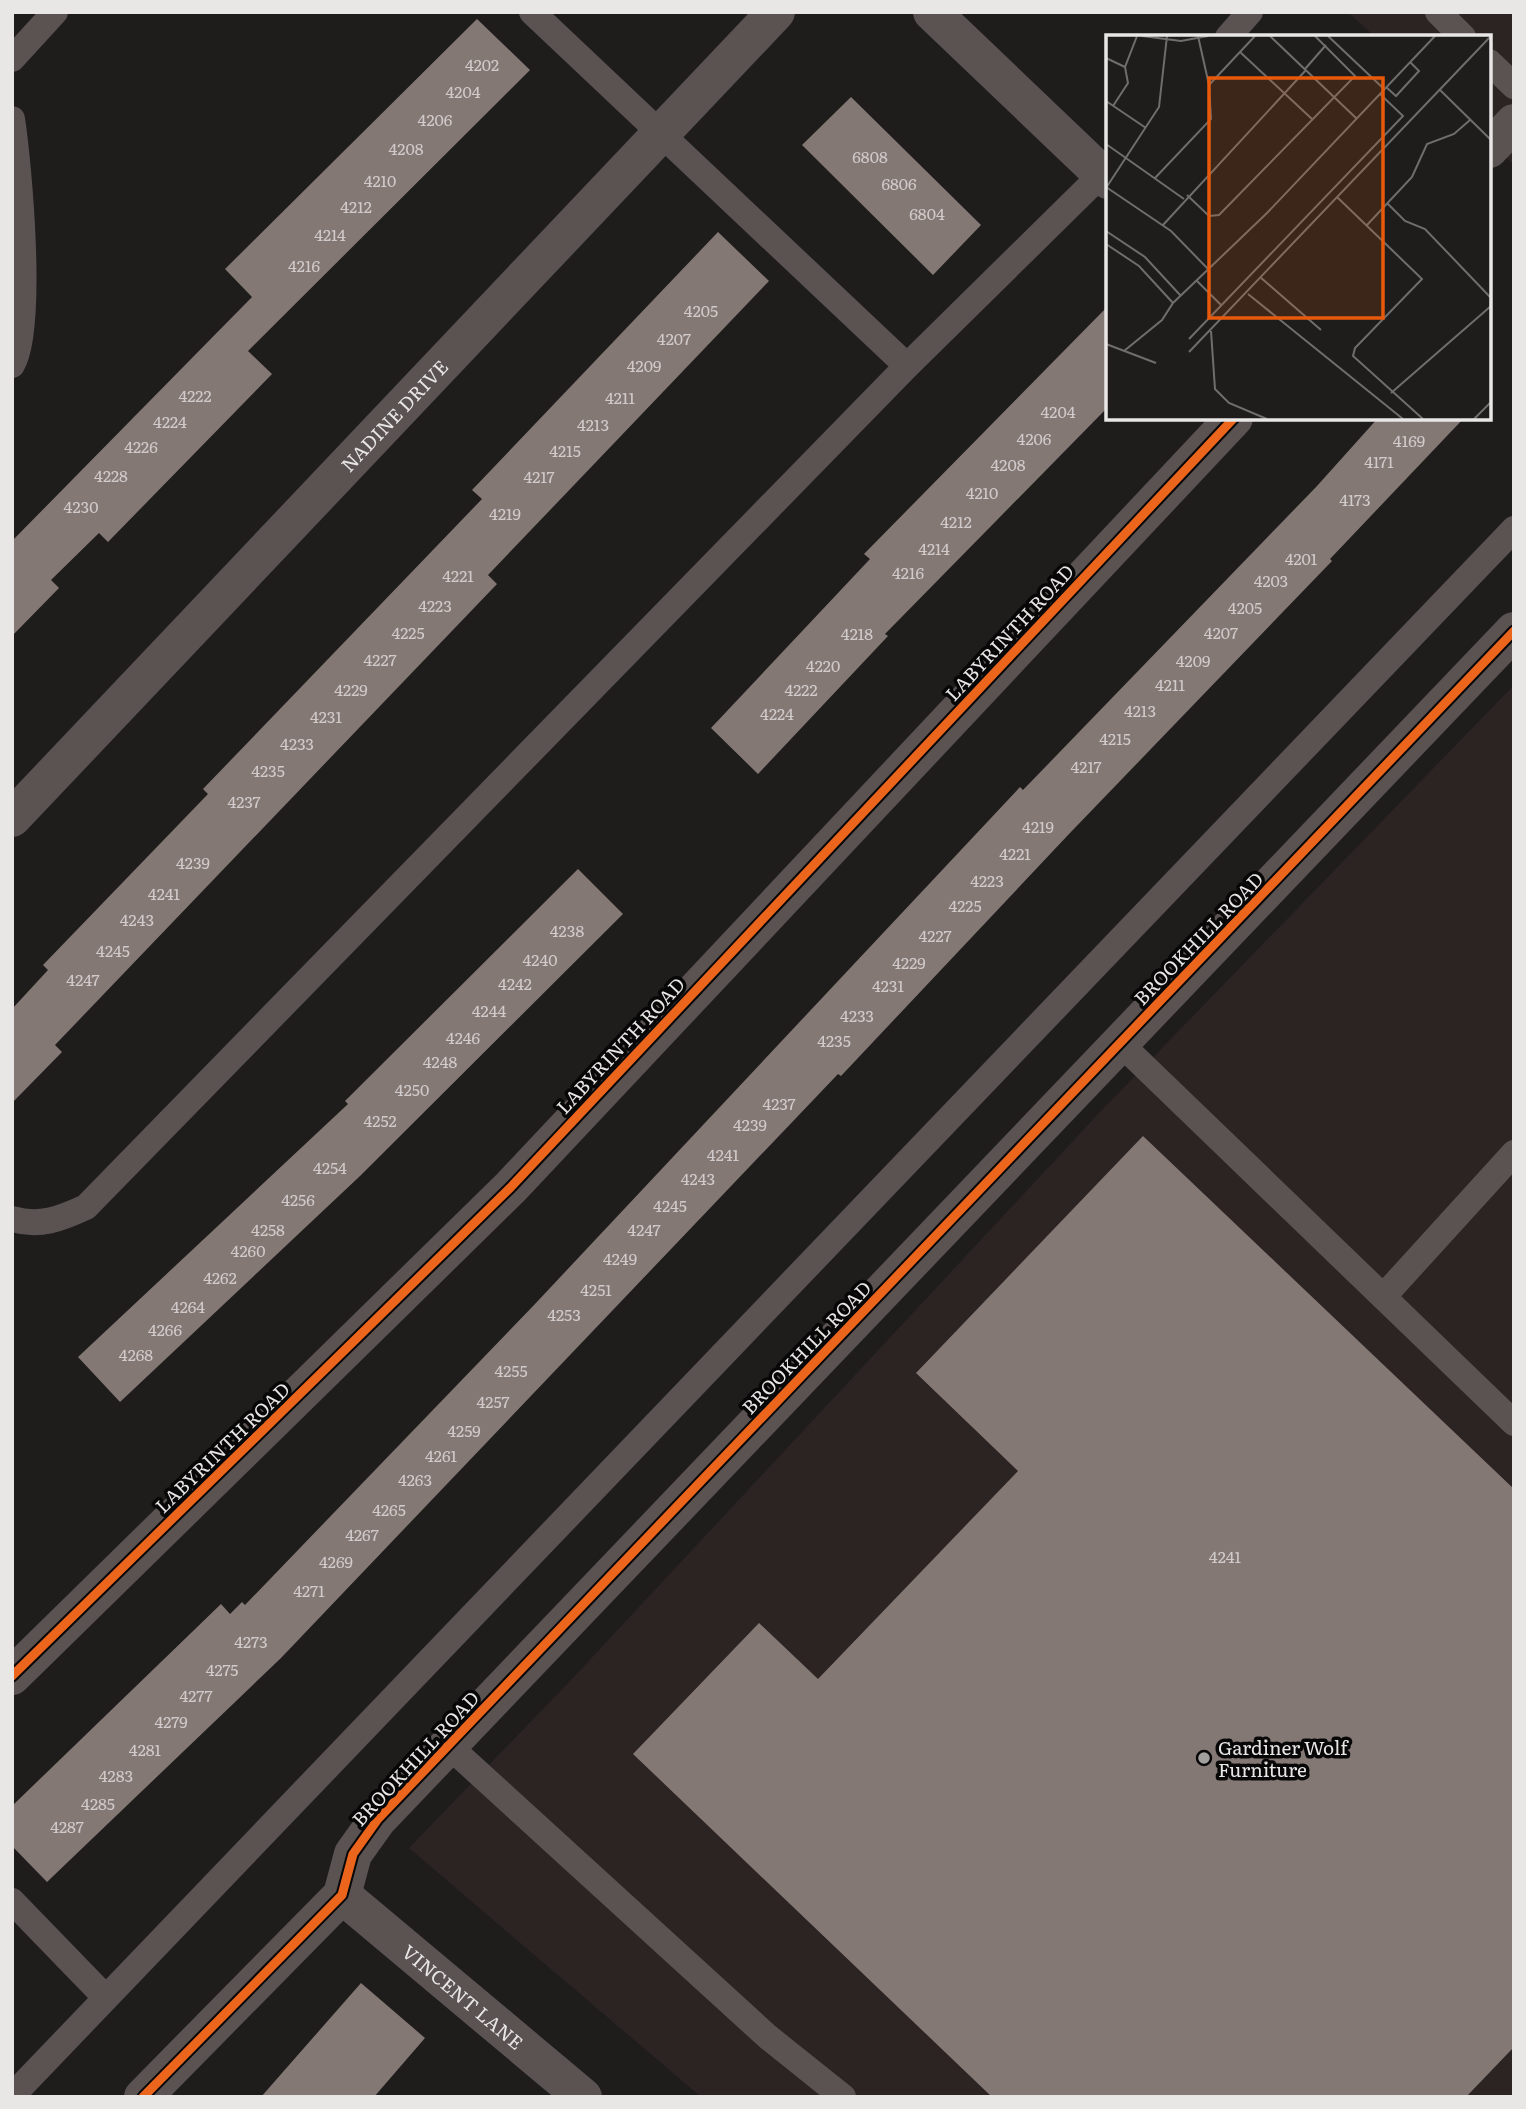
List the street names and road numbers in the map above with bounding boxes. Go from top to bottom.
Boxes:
street label: NADINE DRIVE [334,353,454,478]
street label: LABYRINTH ROAD [938,557,1080,707]
street label: BROOKHILL ROAD [1127,865,1269,1011]
street label: LABYRINTH ROAD [549,970,691,1120]
street label: BROOKHILL ROAD [735,1274,877,1420]
street label: LABYRINTH ROAD [148,1375,296,1519]
street label: BROOKHILL ROAD [345,1684,485,1832]
street label: VINCENT LANE [396,1937,530,2056]

